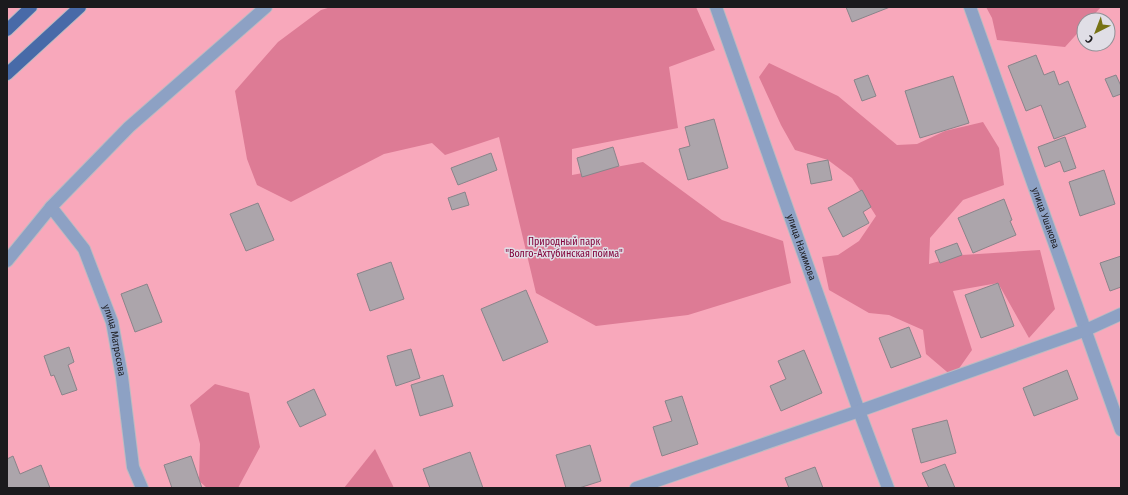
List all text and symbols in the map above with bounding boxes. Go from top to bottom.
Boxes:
north arrow [1076,12,1116,52]
text: С [1083,32,1096,46]
street label: улица Ушакова [1029,186,1062,250]
street label: улица Нахимова [784,213,818,282]
park label: Природный парк "Волго-Ахтубинская пойма" [505,236,623,260]
street label: улица Матросова [100,303,128,377]

